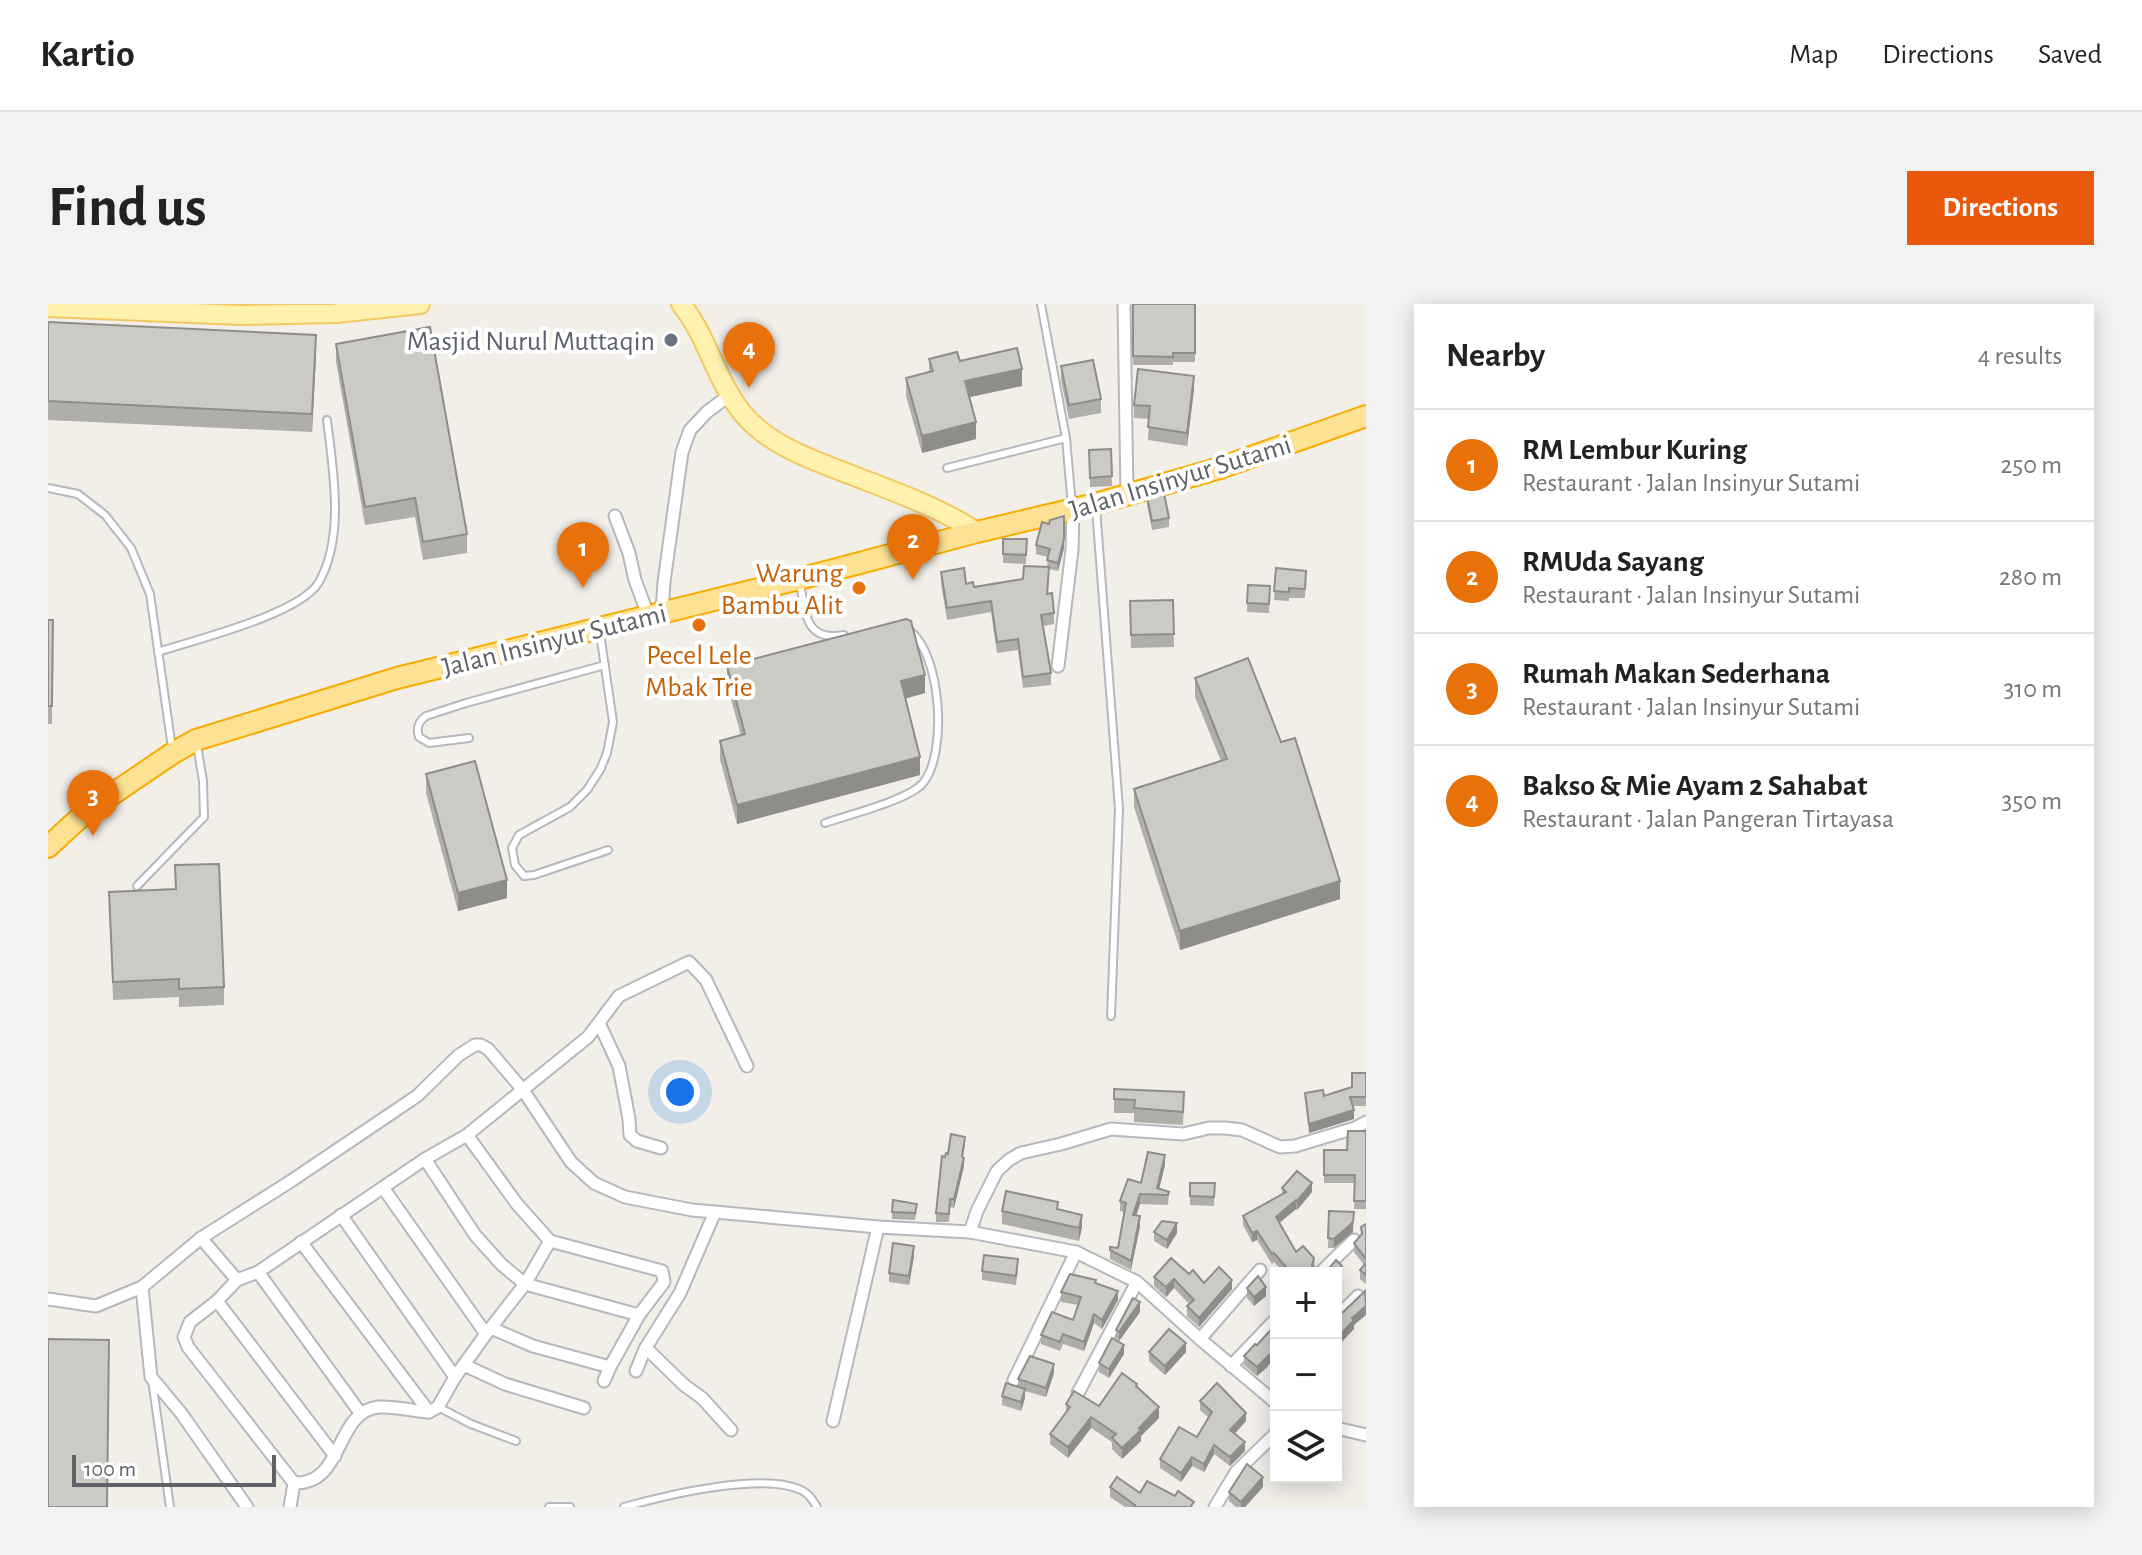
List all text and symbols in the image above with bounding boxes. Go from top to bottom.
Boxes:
text: Kartio [40,36,135,74]
text: Map [1789,41,1838,69]
text: Directions [1882,41,1994,69]
text: Saved [2038,41,2102,69]
button: Directions [1907,171,2094,245]
text: Find us [48,180,206,236]
pin: 4 [723,322,775,388]
place label: Masjid Nurul Muttaqin [407,328,655,356]
marker: Masjid Nurul Muttaqin [662,331,680,349]
text: Nearby [1446,339,1545,373]
text: 4 results [1978,343,2062,369]
street label: Jalan Insinyur Sutami [1066,431,1295,525]
text: RM Lembur Kuring [1522,435,1747,465]
text: 1 [1467,452,1477,478]
text: 250 m [2000,452,2062,478]
text: Restaurant · Jalan Insinyur Sutami [1522,470,1860,496]
pin: 2 [887,514,939,580]
pin: 1 [557,522,609,588]
text: RMUda Sayang [1522,547,1704,577]
place label: Warung Bambu Alit [721,560,843,620]
text: 2 [1466,564,1478,590]
text: 280 m [1999,564,2062,590]
marker: Warung Bambu Alit [850,579,868,597]
text: Restaurant · Jalan Insinyur Sutami [1522,582,1860,608]
street label: Jalan Insinyur Sutami [439,599,670,682]
marker: Pecel Lele Mbak Trie [690,616,708,634]
place label: Pecel Lele Mbak Trie [645,642,753,702]
text: Rumah Makan Sederhana [1522,659,1830,689]
text: 3 [1466,676,1478,702]
text: 310 m [2004,676,2062,702]
text: Restaurant · Jalan Insinyur Sutami [1522,694,1860,720]
pin: 3 [67,770,119,836]
text: Bakso & Mie Ayam 2 Sahabat [1522,771,1867,801]
text: 4 [1465,788,1479,814]
text: 350 m [2002,788,2062,814]
text: Restaurant · Jalan Pangeran Tirtayasa [1522,806,1894,832]
your location [660,1072,700,1112]
map controls [1270,1267,1342,1483]
button: + [1270,1267,1342,1339]
button: − [1270,1339,1342,1411]
button: layers [1270,1411,1342,1483]
scale bar [72,1451,276,1487]
text: 100 m [84,1458,136,1480]

